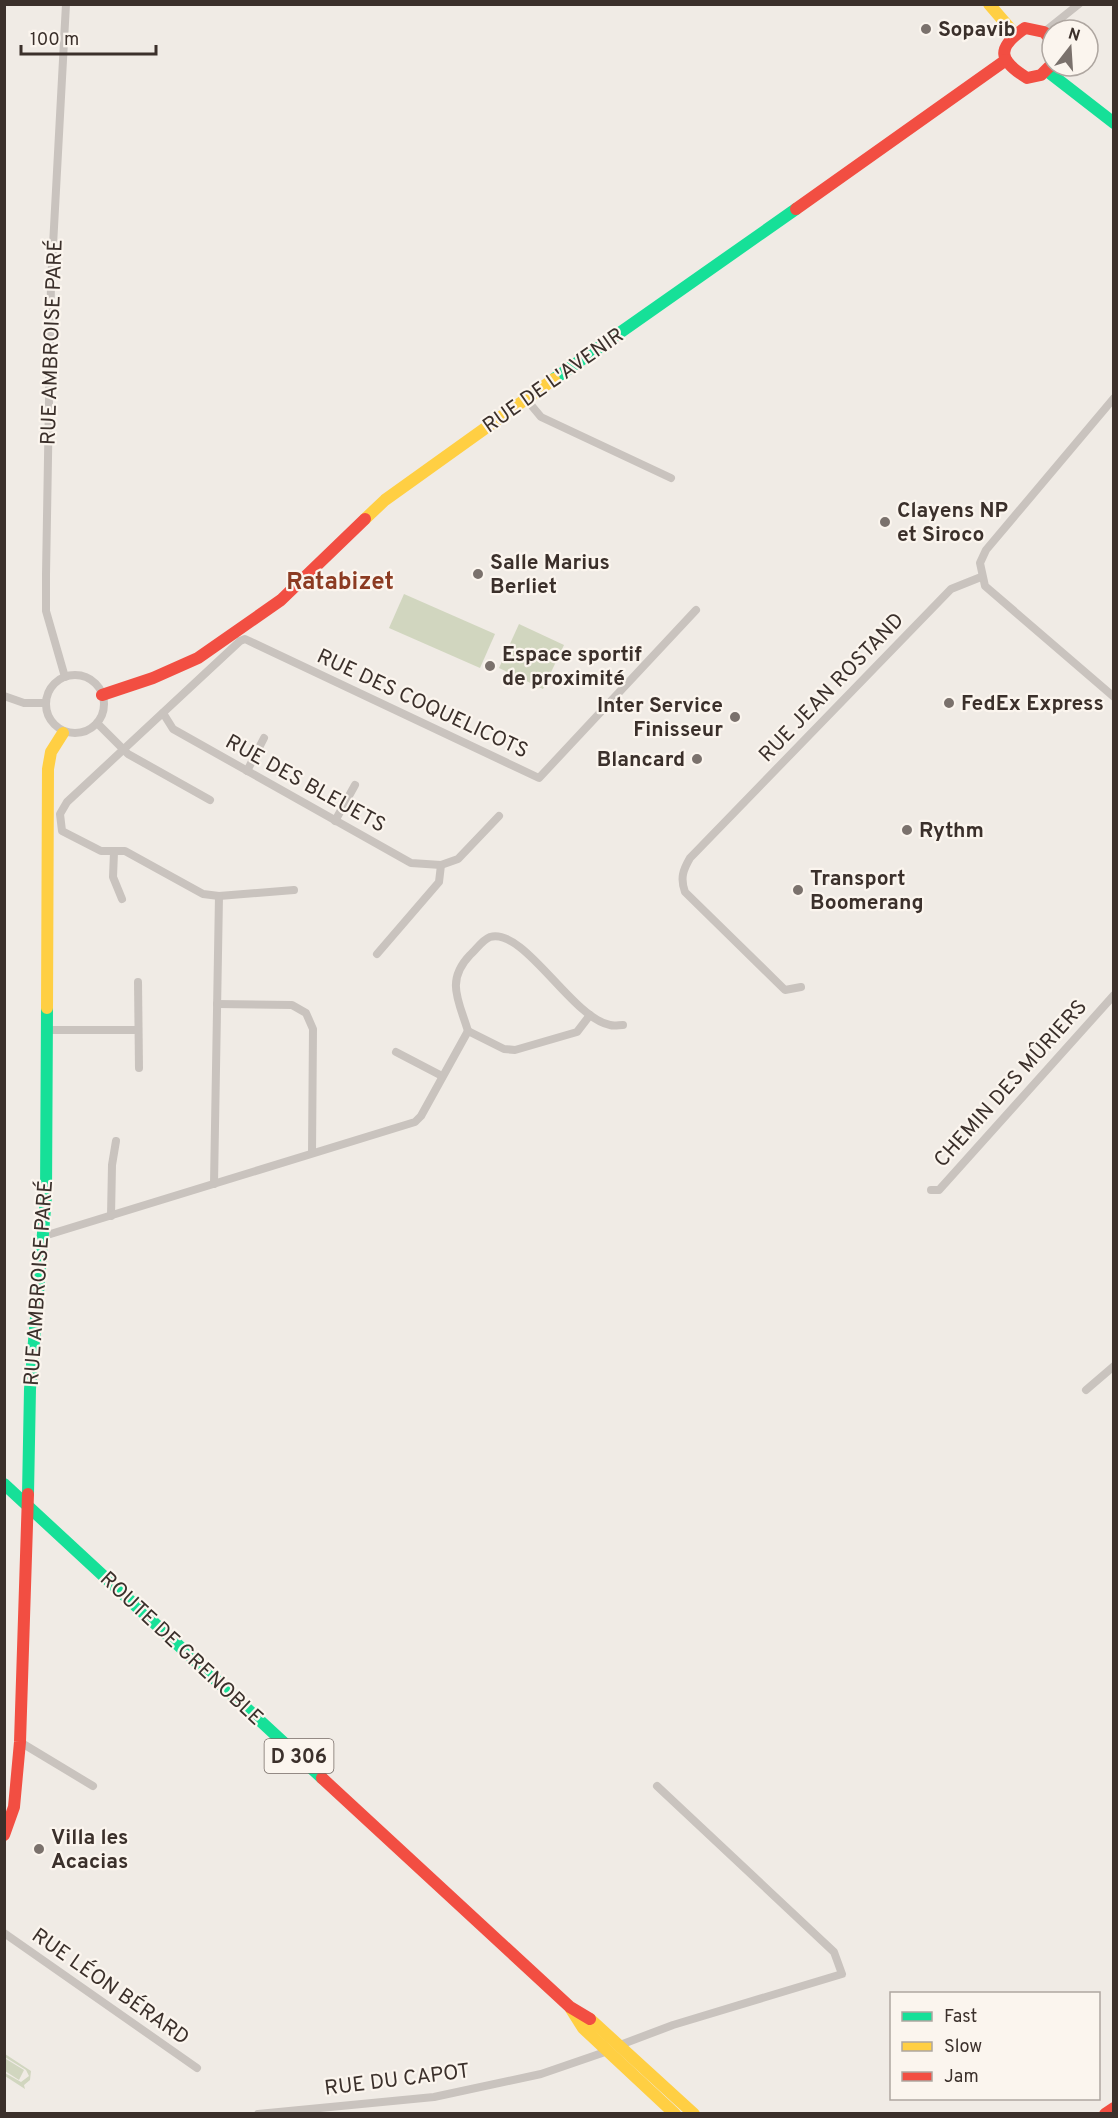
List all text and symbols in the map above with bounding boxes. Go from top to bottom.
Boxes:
place label: Sopavib [938,17,1016,44]
scale bar [21,18,156,56]
north arrow [1040,18,1100,78]
marker: Sopavib [919,22,933,36]
text: N [1065,24,1082,47]
text: 100 m [30,29,79,52]
street label: RUE AMBROISE PARÉ [34,239,70,445]
street label: RUE DE L'AVENIR [478,322,630,440]
place label: Clayens NP et Siroco [897,498,1008,549]
marker: Clayens NP et Siroco [878,515,892,529]
place label: Salle Marius Berliet [490,550,610,601]
marker: Salle Marius Berliet [471,567,485,581]
district label: Ratabizet [286,568,394,598]
street label: RUE JEAN ROSTAND [754,608,910,769]
place label: Espace sportif de proximité [502,642,642,693]
street label: RUE DES COQUELICOTS [312,643,533,765]
marker: Espace sportif de proximité [483,659,497,673]
place label: FedEx Express [961,691,1104,718]
place label: Inter Service Finisseur [597,693,723,744]
marker: FedEx Express [942,696,956,710]
marker: Inter Service Finisseur [728,710,742,724]
street label: RUE DES BLEUETS [220,729,390,840]
place label: Blancard [597,747,685,774]
marker: Blancard [690,752,704,766]
place label: Rythm [919,818,984,845]
marker: Rythm [900,823,914,837]
place label: Transport Boomerang [810,866,924,917]
marker: Transport Boomerang [791,883,805,897]
street label: CHEMIN DES MÛRIERS [928,994,1094,1174]
street label: RUE AMBROISE PARÉ [18,1179,60,1387]
street label: ROUTE DE GRENOBLE [93,1566,268,1732]
road number: D 306 [264,1739,334,1773]
place label: Villa les Acacias [51,1825,128,1876]
marker: Villa les Acacias [32,1842,46,1856]
street label: RUE LÉON BÉRARD [26,1922,195,2052]
legend [890,1992,1100,2100]
text: Fast [944,2006,977,2029]
text: Slow [944,2036,982,2059]
street label: RUE DU CAPOT [323,2058,471,2103]
text: Jam [944,2066,979,2089]

